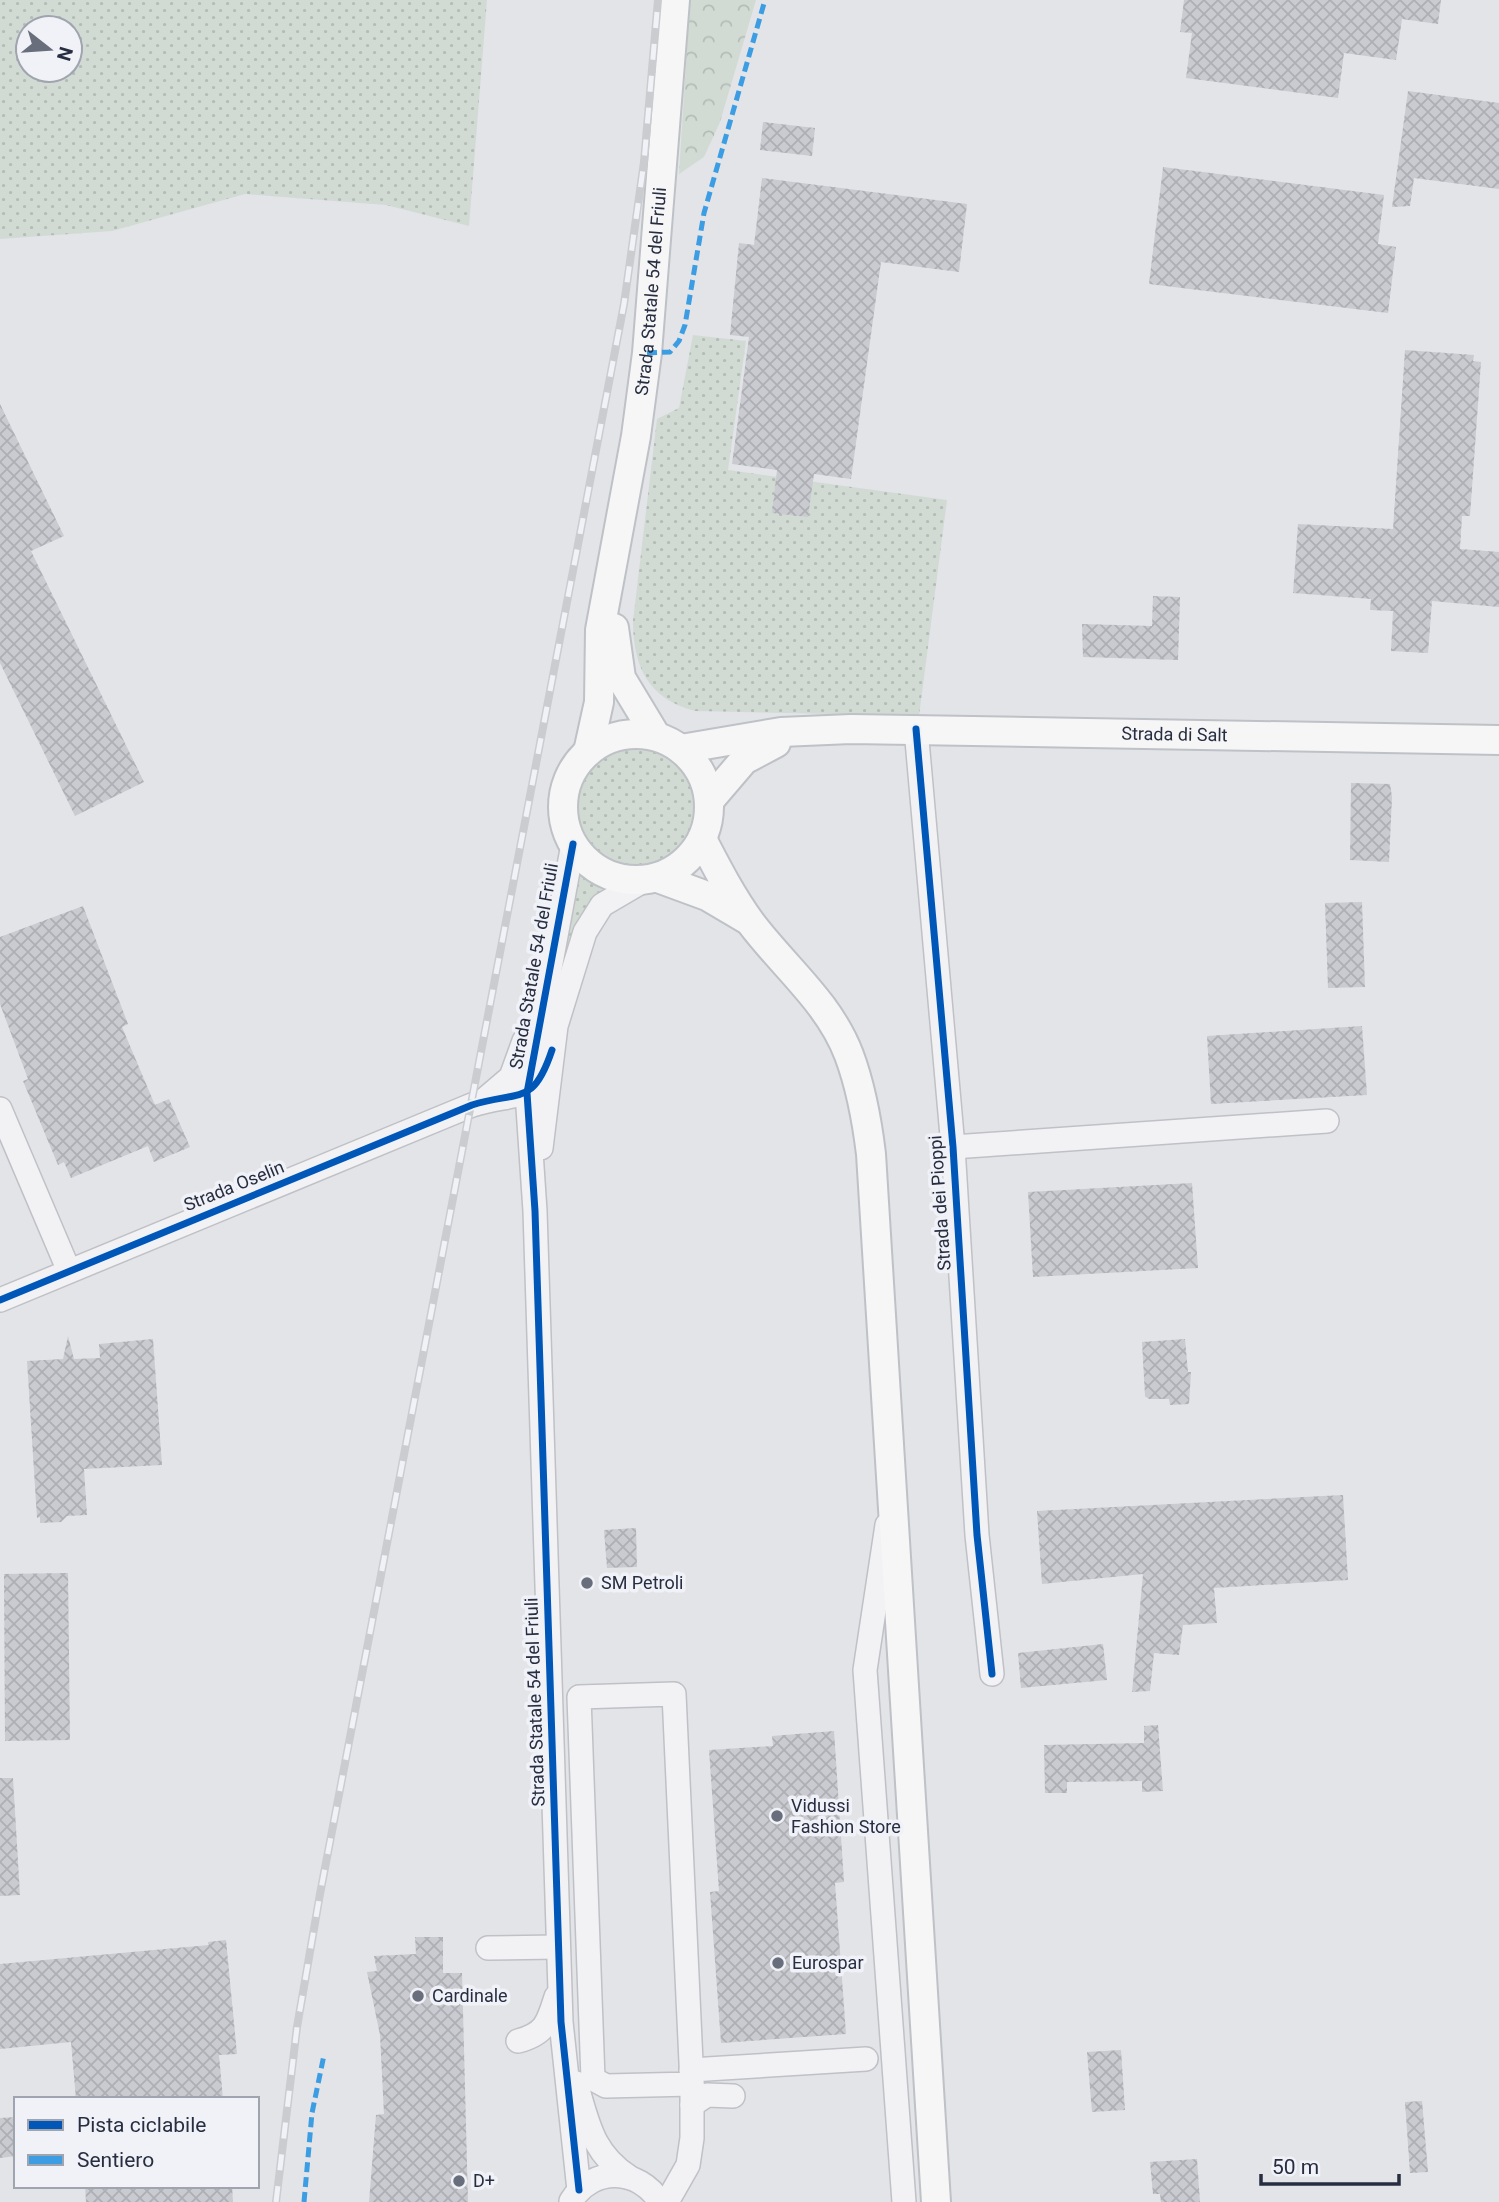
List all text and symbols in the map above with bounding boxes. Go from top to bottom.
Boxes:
north arrow [14,14,84,84]
text: N [52,44,78,64]
street label: Strada Statale 54 del Friuli [630,186,670,397]
street label: Strada di Salt [1121,723,1228,745]
street label: Strada Statale 54 del Friuli [505,861,562,1071]
street label: Strada dei Pioppi [924,1135,955,1271]
street label: Strada Oselin [181,1156,287,1215]
place label: SM Petroli [601,1572,684,1593]
marker: SM Petroli [579,1575,595,1591]
street label: Strada Statale 54 del Friuli [520,1597,549,1807]
place label: Vidussi Fashion Store [791,1795,901,1837]
marker: Vidussi Fashion Store [769,1808,785,1824]
place label: Eurospar [792,1952,863,1973]
marker: Eurospar [770,1955,786,1971]
place label: Cardinale [432,1985,508,2006]
marker: Cardinale [410,1988,426,2004]
legend [14,2097,259,2188]
text: Pista ciclabile [77,2113,206,2137]
scale bar [1261,2142,1399,2186]
text: Sentiero [77,2148,154,2172]
text: 50 m [1272,2155,1319,2179]
place label: D+ [473,2170,495,2191]
marker: D+ [451,2173,467,2189]

